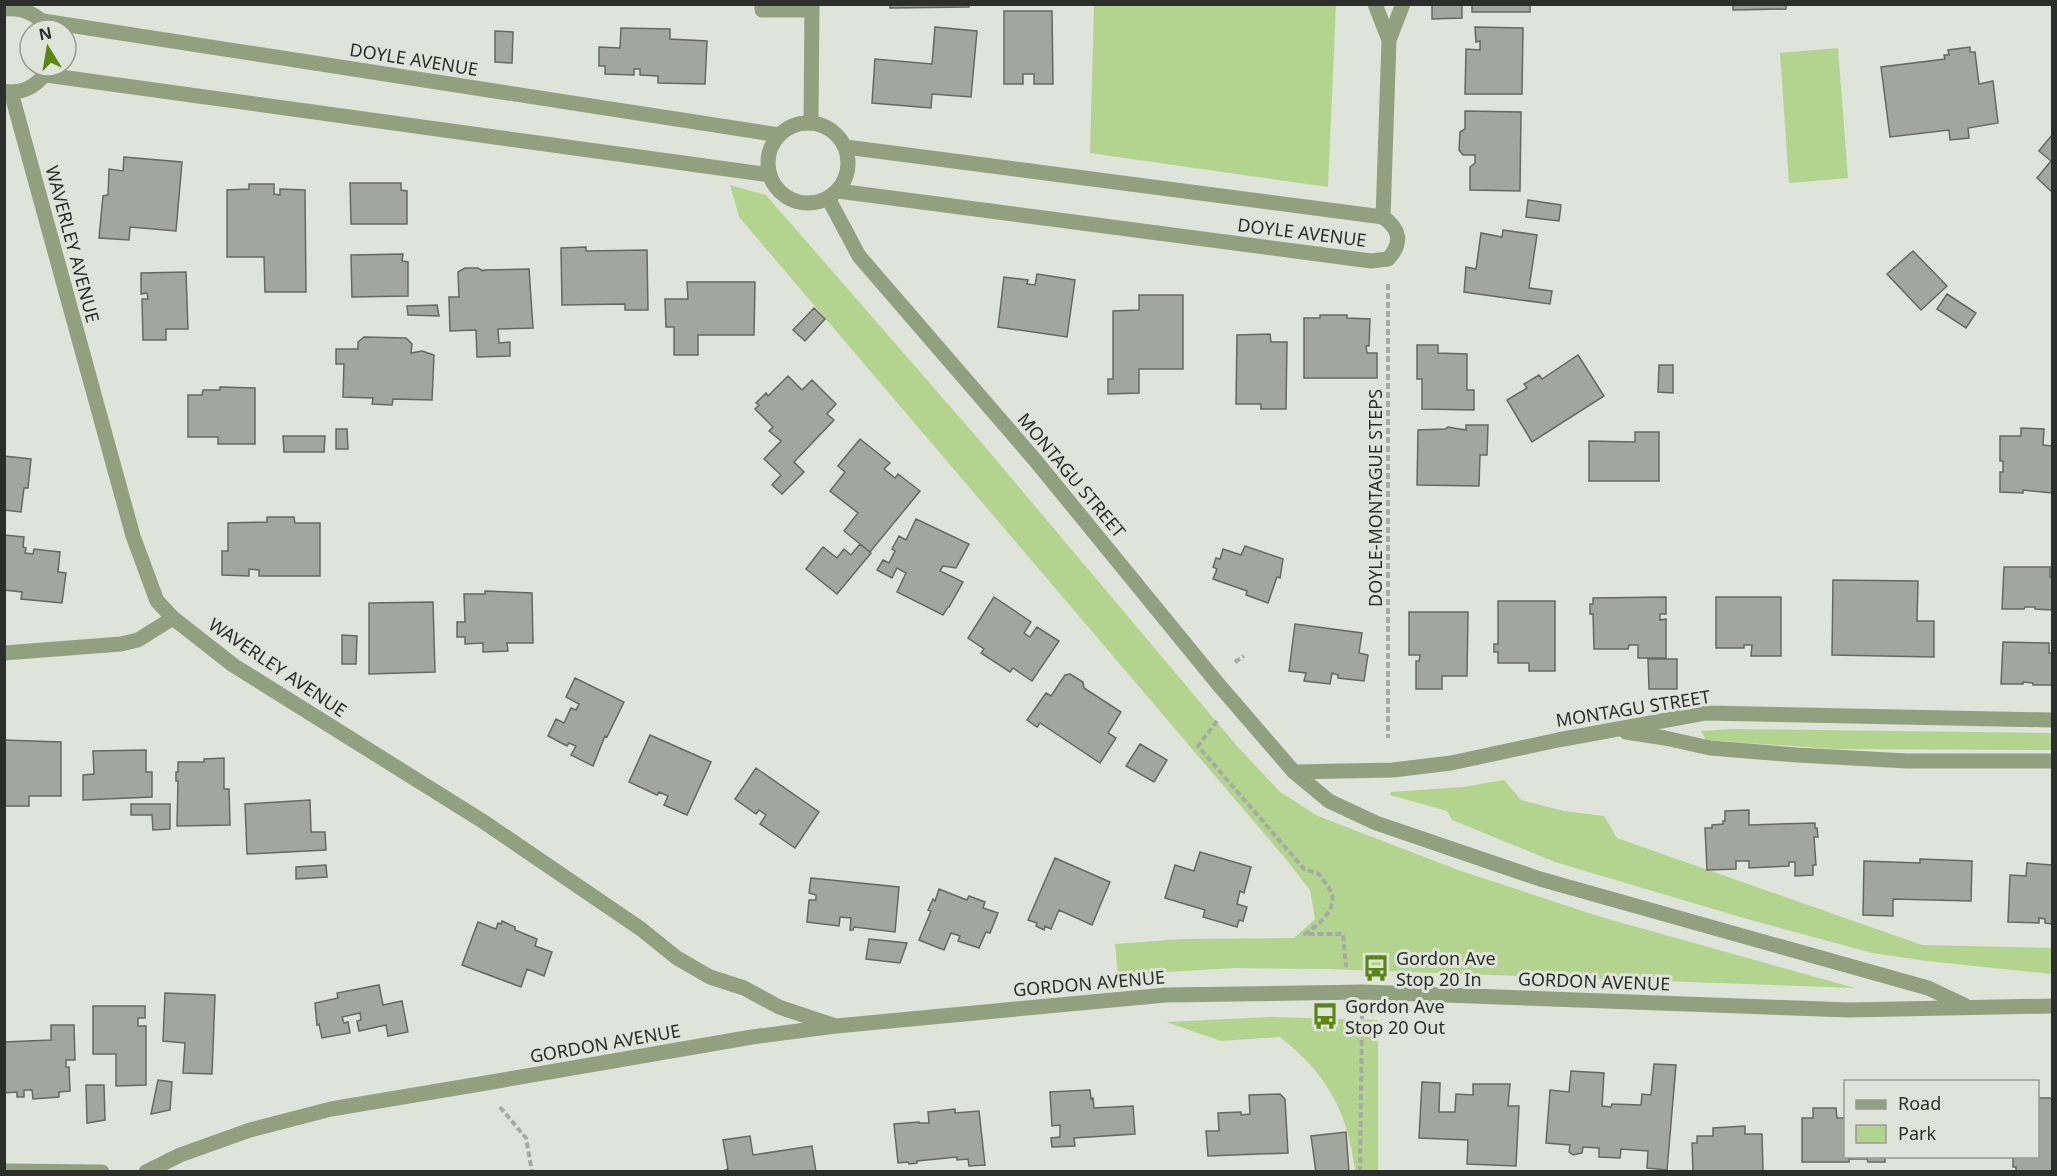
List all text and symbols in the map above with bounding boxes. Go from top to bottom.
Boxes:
north arrow [18,18,78,78]
text: N [37,21,54,45]
street label: DOYLE AVENUE [348,37,480,81]
street label: WAVERLEY AVENUE [41,163,105,325]
street label: DOYLE AVENUE [1236,212,1368,252]
street label: DOYLE-MONTAGUE STEPS [1363,389,1387,607]
street label: MONTAGU STREET [1013,408,1131,542]
street label: WAVERLEY AVENUE [204,612,352,722]
street label: MONTAGU STREET [1554,684,1712,732]
place label: Gordon Ave Stop 20 In [1396,946,1496,991]
bus stop icon: Gordon Ave Stop 20 In [1361,953,1391,983]
street label: GORDON AVENUE [1012,964,1166,1002]
street label: GORDON AVENUE [1517,966,1671,996]
place label: Gordon Ave Stop 20 Out [1345,994,1445,1039]
bus stop icon: Gordon Ave Stop 20 Out [1310,1001,1340,1031]
street label: GORDON AVENUE [528,1018,682,1068]
legend [1844,1080,2039,1158]
text: Road [1898,1091,1941,1115]
text: Park [1898,1121,1936,1145]

